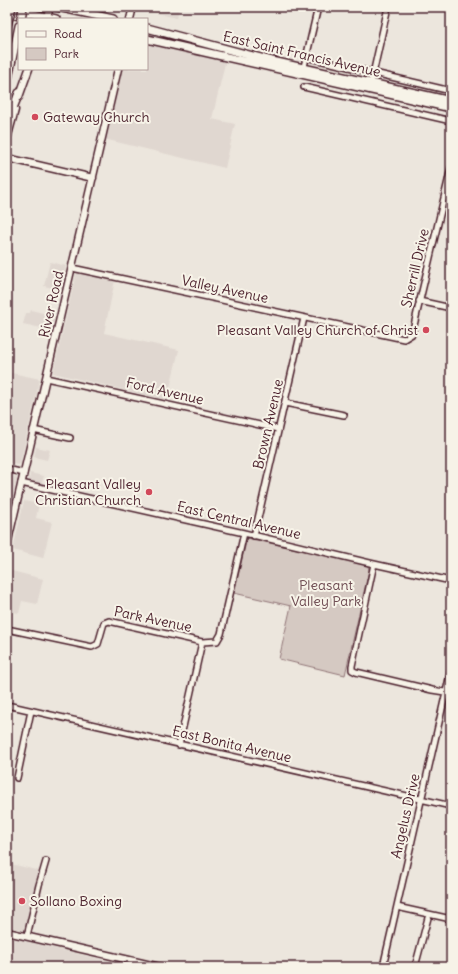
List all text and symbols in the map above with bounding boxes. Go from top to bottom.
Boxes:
legend [18,18,148,70]
text: Road [54,26,82,41]
street label: East Saint Francis Avenue [221,27,383,81]
text: Park [54,46,79,61]
place label: Gateway Church [43,108,150,126]
marker: Gateway Church [30,112,40,122]
street label: Sherrill Drive [397,227,433,309]
street label: River Road [35,269,67,339]
street label: Valley Avenue [180,271,270,307]
place label: Pleasant Valley Church of Christ [217,321,418,339]
marker: Pleasant Valley Church of Christ [421,325,431,335]
street label: Ford Avenue [124,373,206,409]
street label: Brown Avenue [249,377,287,471]
place label: Pleasant Valley Christian Church [35,475,141,509]
marker: Pleasant Valley Christian Church [144,487,154,497]
street label: East Central Avenue [175,497,303,543]
park label: Pleasant Valley Park [291,576,361,610]
street label: Park Avenue [112,602,194,636]
street label: East Bonita Avenue [171,722,293,766]
street label: Angelus Drive [386,772,424,860]
place label: Sollano Boxing [30,892,122,910]
marker: Sollano Boxing [17,896,27,906]

